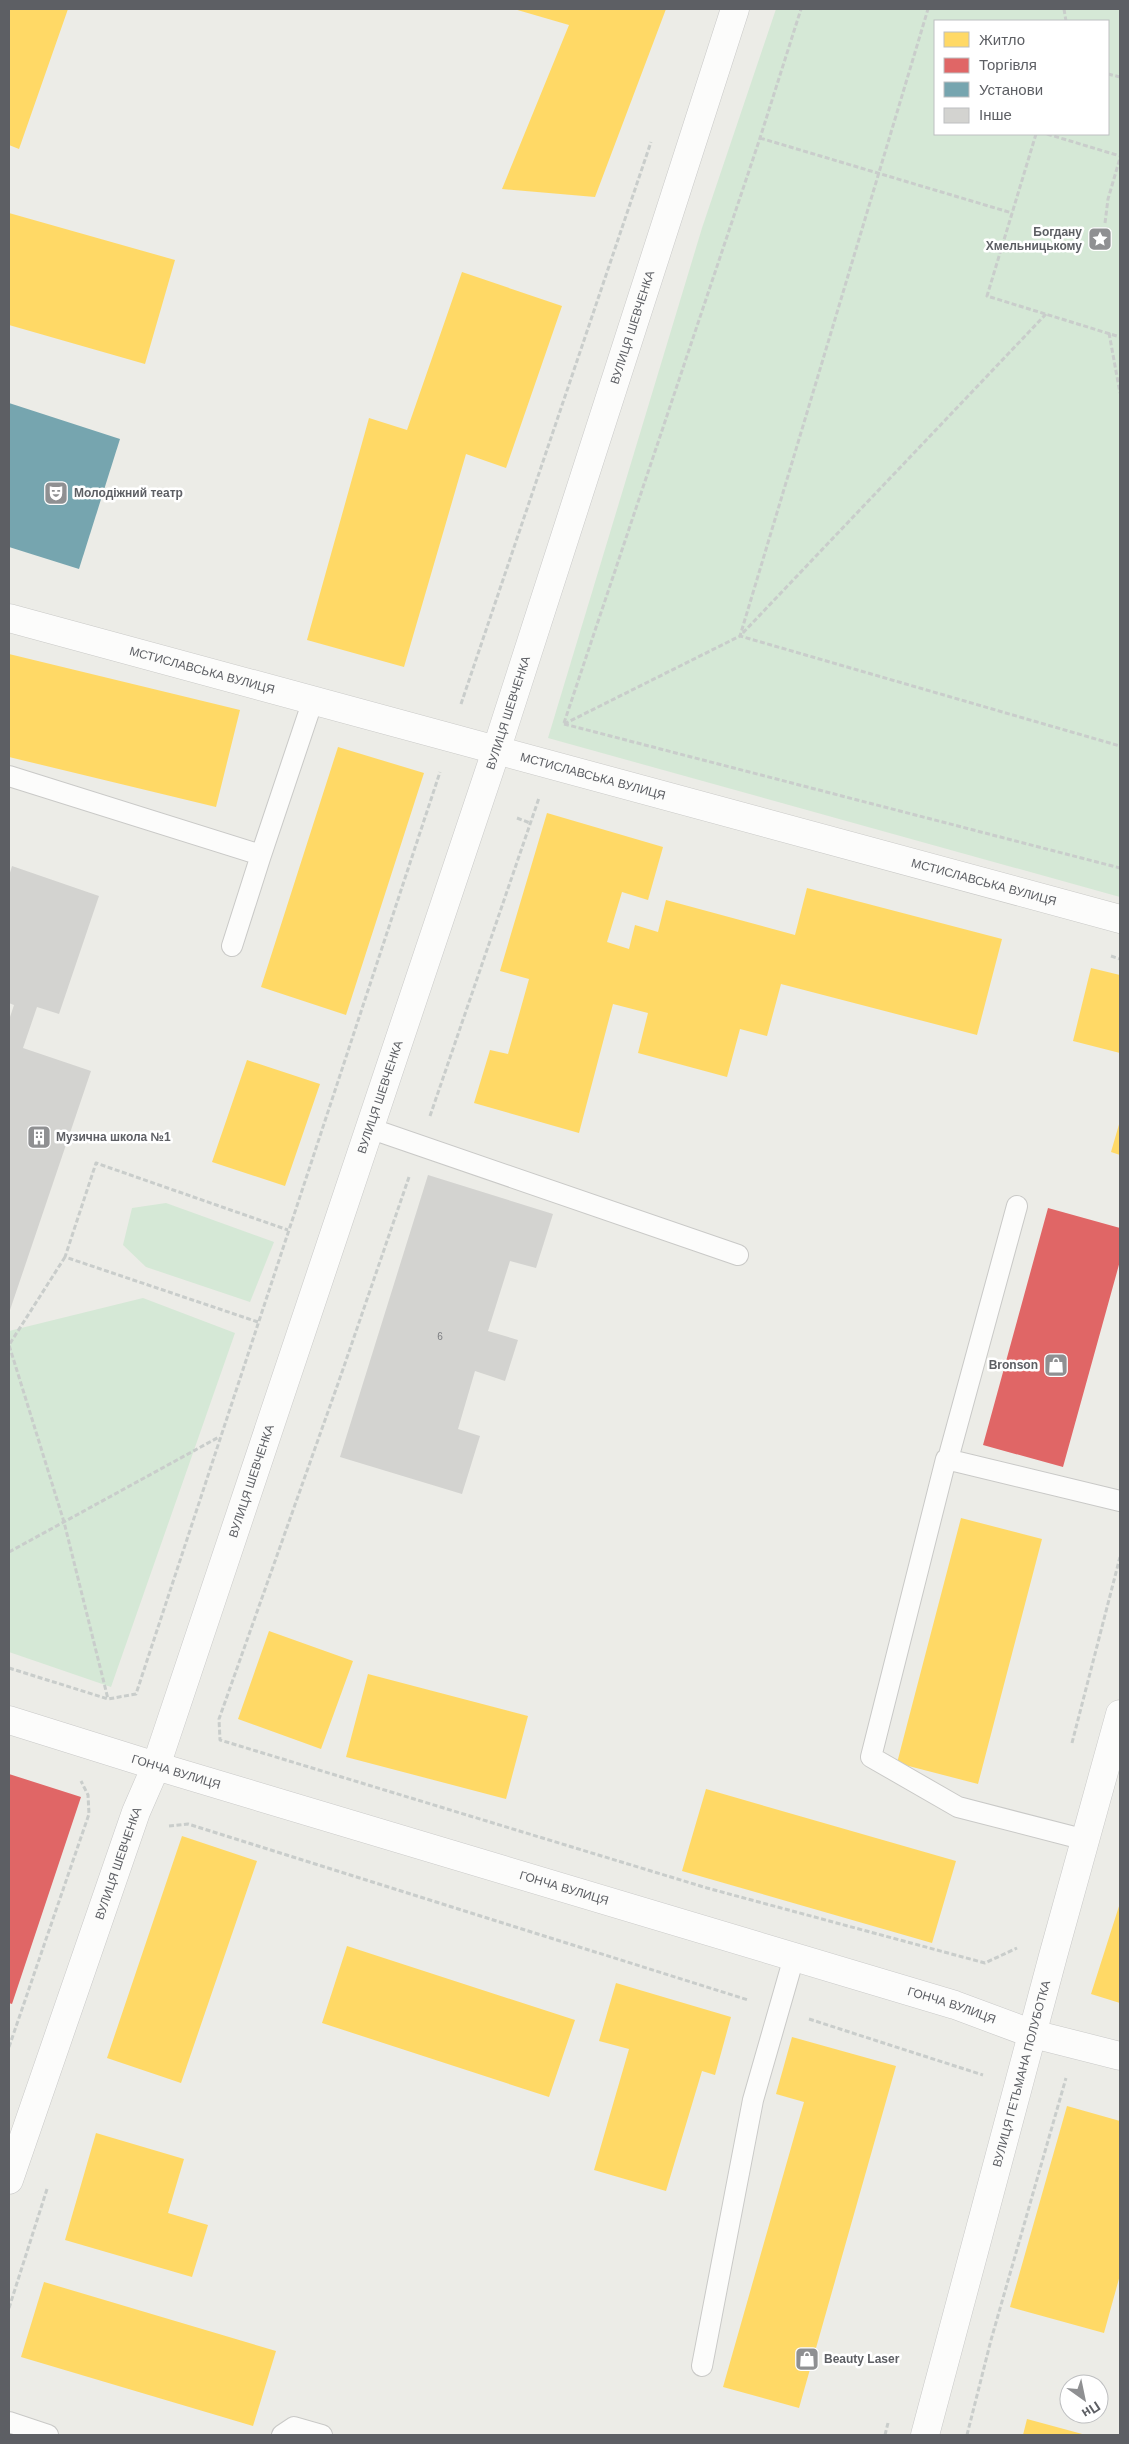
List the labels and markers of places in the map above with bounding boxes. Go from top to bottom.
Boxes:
place label: Богдану Хмельницькому [986,225,1082,253]
place icon: Богдану Хмельницькому [1087,226,1113,252]
theatre icon: Молодіжний театр [43,480,69,506]
place label: Молодіжний театр [74,486,183,500]
building icon: Музична школа №1 [26,1124,52,1150]
place label: Музична школа №1 [56,1130,171,1144]
shop icon: Bronson [1043,1352,1069,1378]
place label: Bronson [989,1358,1038,1372]
shop icon: Beauty Laser [794,2346,820,2372]
place label: Beauty Laser [824,2352,900,2366]

